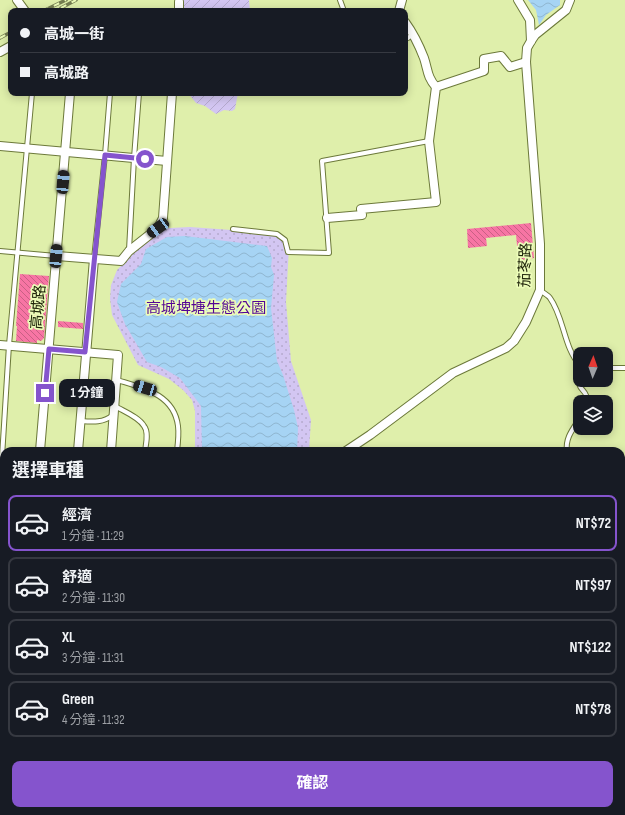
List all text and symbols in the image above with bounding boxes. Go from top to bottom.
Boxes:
text: 高城一街 [44,25,104,44]
text: 高城路 [44,64,89,83]
route start [136,150,154,168]
car [56,170,70,194]
car [145,216,171,240]
street label: 茄苳路 [515,242,536,288]
car [49,244,63,268]
street label: 高城路 [27,284,50,330]
park label: 高城埤塘生態公園 [146,299,266,318]
north arrow [573,347,613,387]
map controls [573,347,613,435]
callout: 1 分鐘 [59,379,115,407]
car [132,379,158,397]
route end [36,384,54,402]
text: 1 分鐘 [70,385,104,401]
button: layers [573,395,613,435]
text: 選擇車種 [12,460,84,481]
icon: car [14,505,50,541]
text: 經濟 [62,506,92,525]
text: NT$72 [576,514,611,533]
text: 1 分鐘 · 11:29 [62,528,124,544]
icon: car [14,567,50,603]
text: 舒適 [62,568,92,587]
text: NT$97 [575,576,611,595]
text: 2 分鐘 · 11:30 [62,590,125,606]
text: XL [62,628,75,647]
icon: car [14,629,50,665]
text: NT$122 [570,638,611,657]
text: 3 分鐘 · 11:31 [62,650,124,666]
text: Green [62,690,94,709]
icon: car [14,691,50,727]
text: NT$78 [575,700,611,719]
text: 4 分鐘 · 11:32 [62,712,125,728]
button: 確認 [12,761,613,807]

